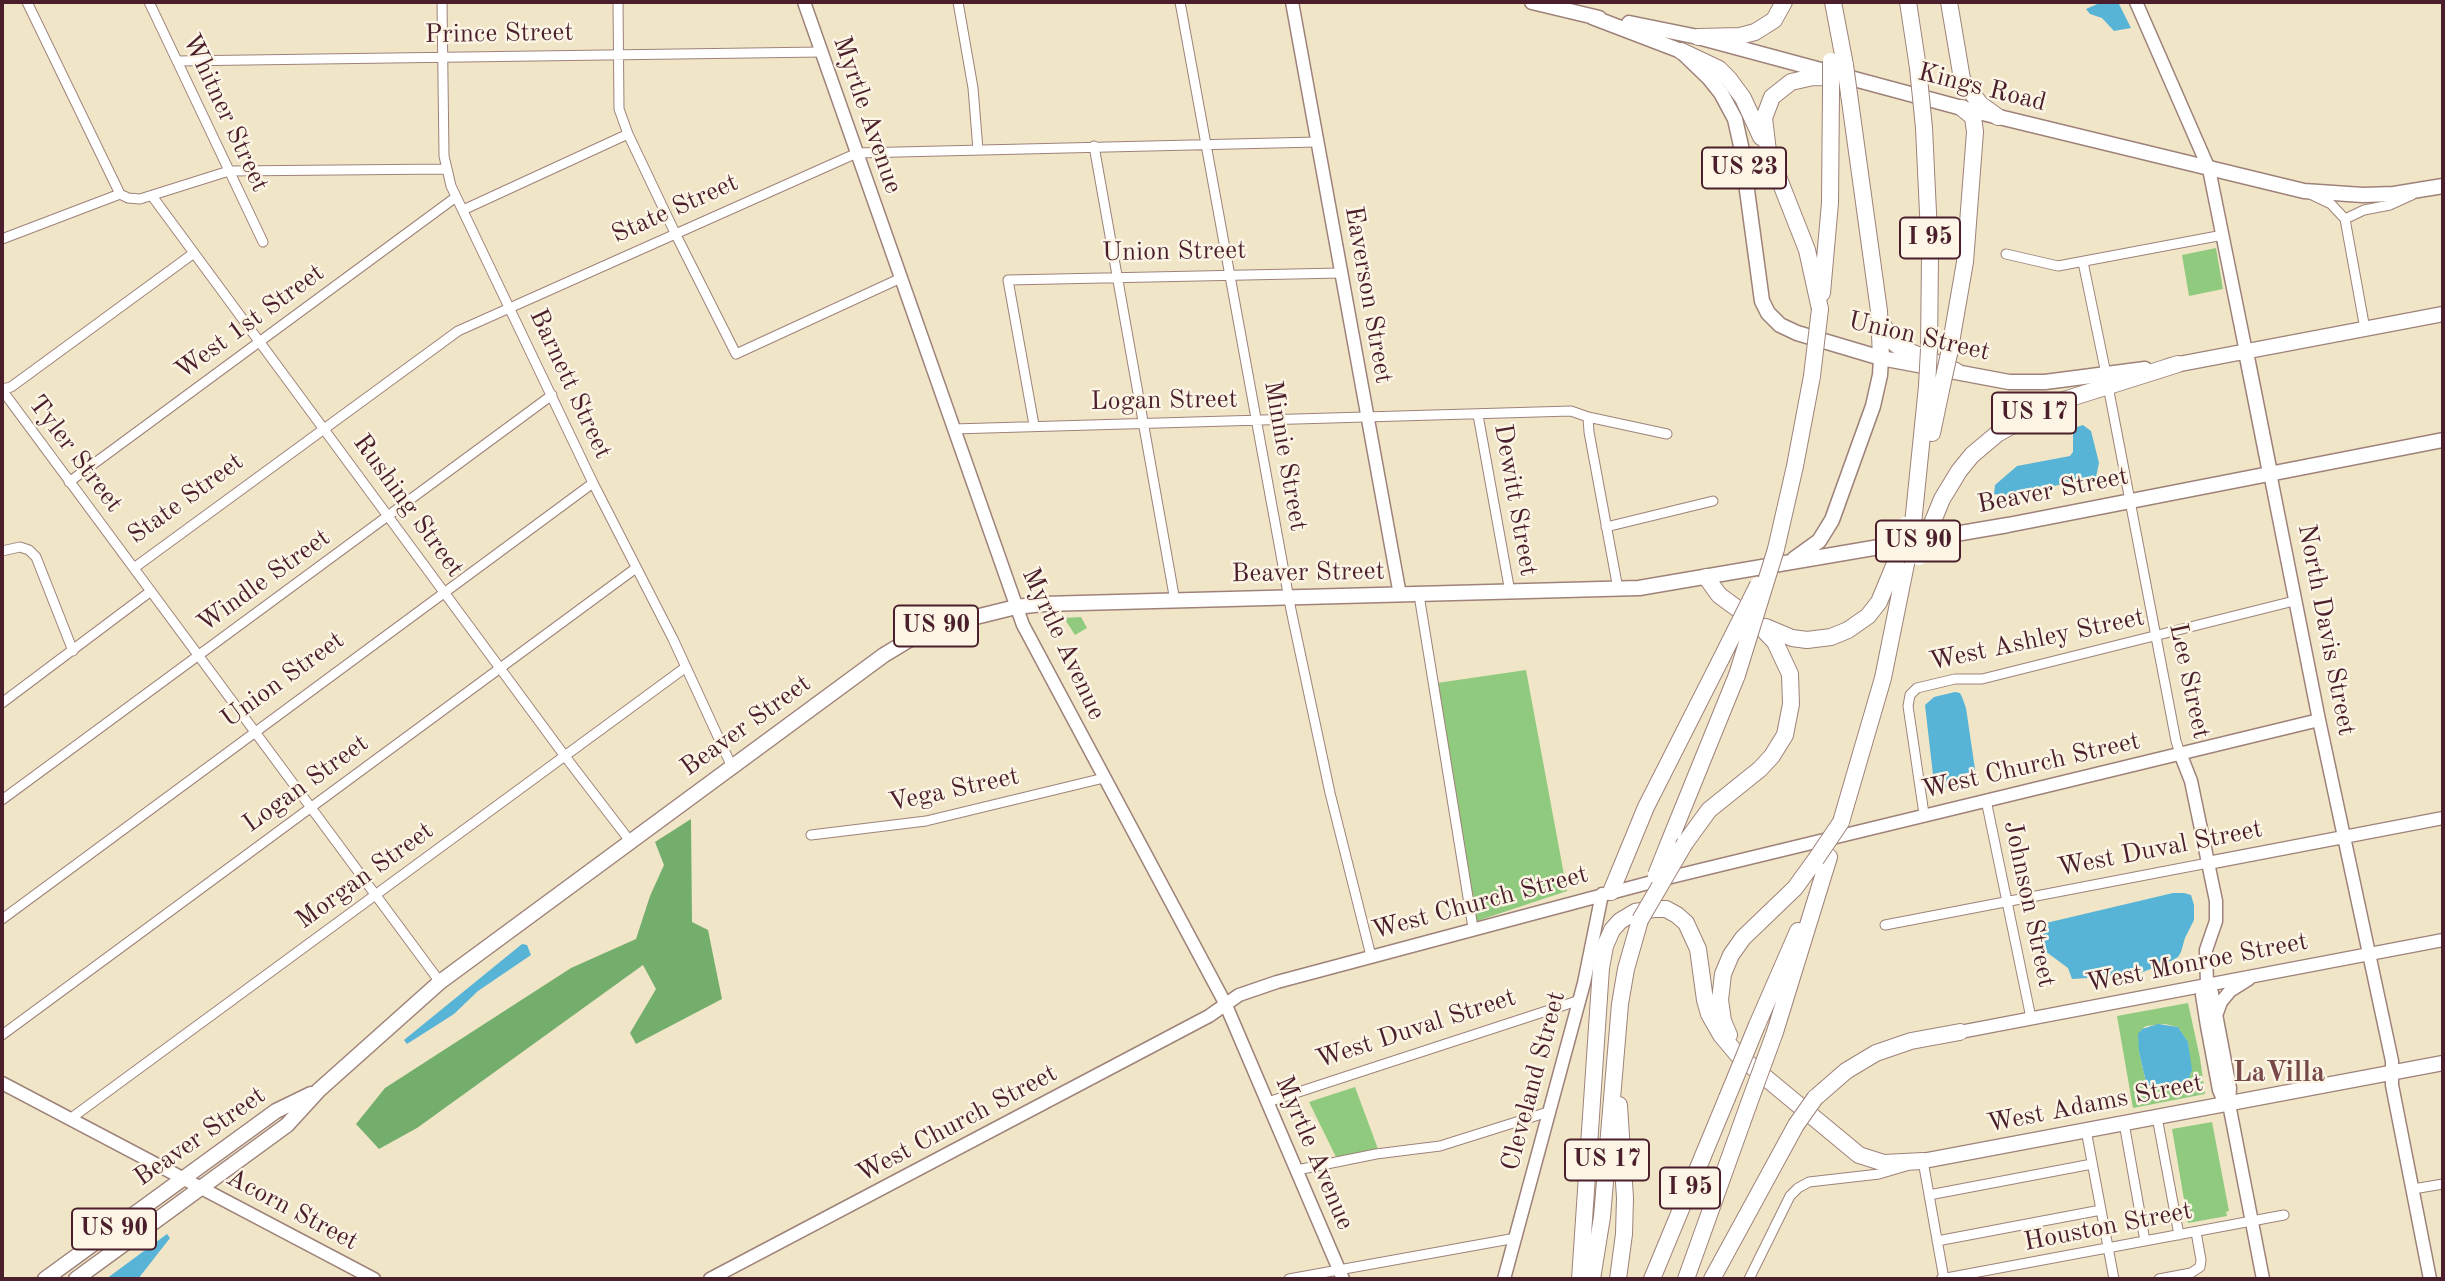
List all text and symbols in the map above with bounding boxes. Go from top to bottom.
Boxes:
street label: Prince Street [424,17,574,51]
street label: Whitner Street [175,29,275,197]
street label: Myrtle Avenue [826,32,908,198]
street label: Kings Road [1915,57,2049,119]
road number: US 23 [1702,148,1786,188]
street label: State Street [607,167,743,251]
street label: Eaverson Street [1337,204,1399,386]
road number: I 95 [1900,218,1960,258]
street label: Union Street [1102,235,1246,269]
street label: West 1st Street [169,257,331,387]
street label: Barnett Street [522,304,618,464]
street label: Union Street [1845,306,1993,368]
street label: Minnie Street [1256,378,1314,534]
street label: Logan Street [1090,384,1238,418]
street label: Tyler Street [21,389,129,519]
road number: US 17 [1992,392,2076,434]
street label: Dewitt Street [1486,422,1544,578]
street label: Rushing Street [346,428,470,584]
street label: State Street [122,447,250,551]
street label: Beaver Street [1975,461,2131,521]
road number: US 90 [1876,520,1960,562]
street label: Windle Street [192,522,336,640]
street label: North Davis Street [2290,522,2362,738]
street label: Beaver Street [1231,556,1385,590]
street label: Myrtle Avenue [1014,563,1112,725]
street label: West Ashley Street [1927,602,2147,678]
road number: US 90 [894,606,978,646]
street label: Lee Street [2162,620,2216,742]
street label: Union Street [215,625,351,735]
street label: Beaver Street [675,668,817,784]
street label: West Church Street [1919,726,2143,806]
street label: Logan Street [237,728,375,840]
street label: Vega Street [886,761,1022,819]
street label: West Duval Street [2055,814,2265,884]
street label: Morgan Street [290,816,440,936]
street label: Johnson Street [1996,818,2062,990]
street label: West Church Street [1368,859,1592,947]
street label: West Monroe Street [2083,926,2311,1000]
street label: West Duval Street [1312,982,1520,1076]
street label: Cleveland Street [1495,988,1573,1174]
district label: LaVilla [2233,1057,2325,1091]
street label: West Church Street [851,1058,1063,1190]
street label: West Adams Street [1984,1068,2206,1140]
street label: Myrtle Avenue [1268,1071,1360,1235]
street label: Beaver Street [128,1080,272,1194]
road number: US 17 [1565,1140,1649,1180]
street label: Acorn Street [221,1162,363,1258]
road number: I 95 [1660,1168,1720,1208]
street label: Houston Street [2021,1195,2195,1259]
road number: US 90 [72,1209,156,1250]

